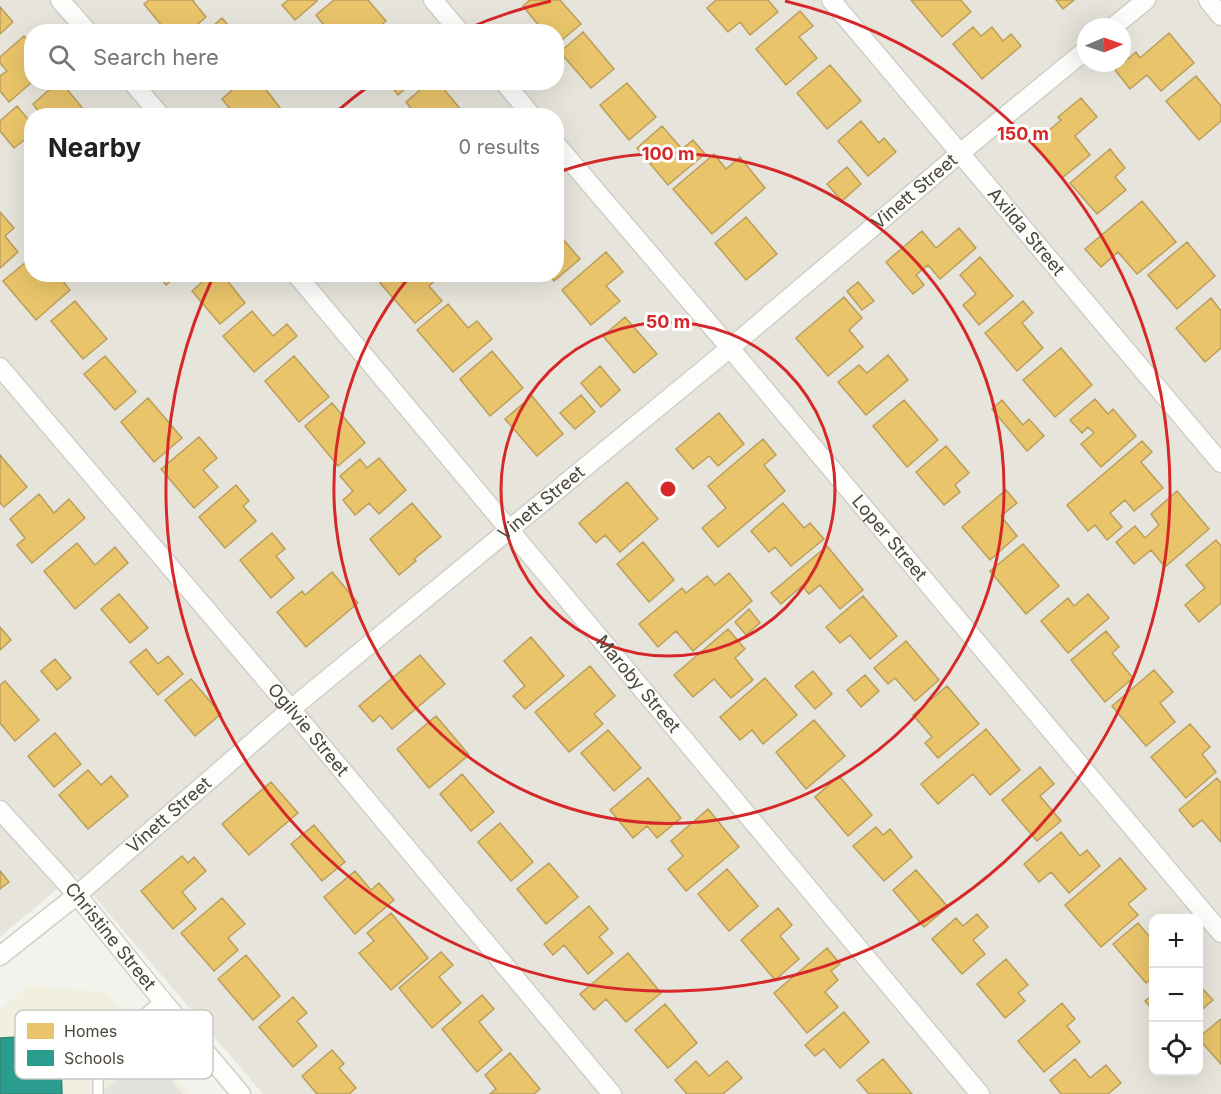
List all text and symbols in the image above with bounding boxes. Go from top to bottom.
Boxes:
north arrow [1077,18,1131,72]
search box [24,24,564,90]
icon: search [45,41,78,74]
text: Search here [93,44,219,70]
text: 150 m [997,123,1049,144]
text: Nearby [48,132,141,163]
text: 0 results [458,135,540,159]
text: 100 m [642,143,694,164]
street label: Vinett Street [867,149,961,233]
street label: Axilda Street [984,183,1069,280]
text: 50 m [646,311,690,332]
street label: Vinett Street [494,461,588,544]
centre of rings [658,479,678,499]
street label: Loper Street [848,491,932,585]
street label: Maroby Street [592,631,685,737]
street label: Ogilvie Street [264,679,353,780]
street label: Vinett Street [122,772,215,857]
street label: Christine Street [61,878,161,994]
map controls [1149,914,1203,1076]
button: + [1149,914,1203,968]
button: − [1149,968,1203,1022]
legend [15,1010,213,1079]
text: Homes [64,1021,117,1041]
button: locate [1149,1022,1203,1076]
text: Schools [64,1048,124,1068]

